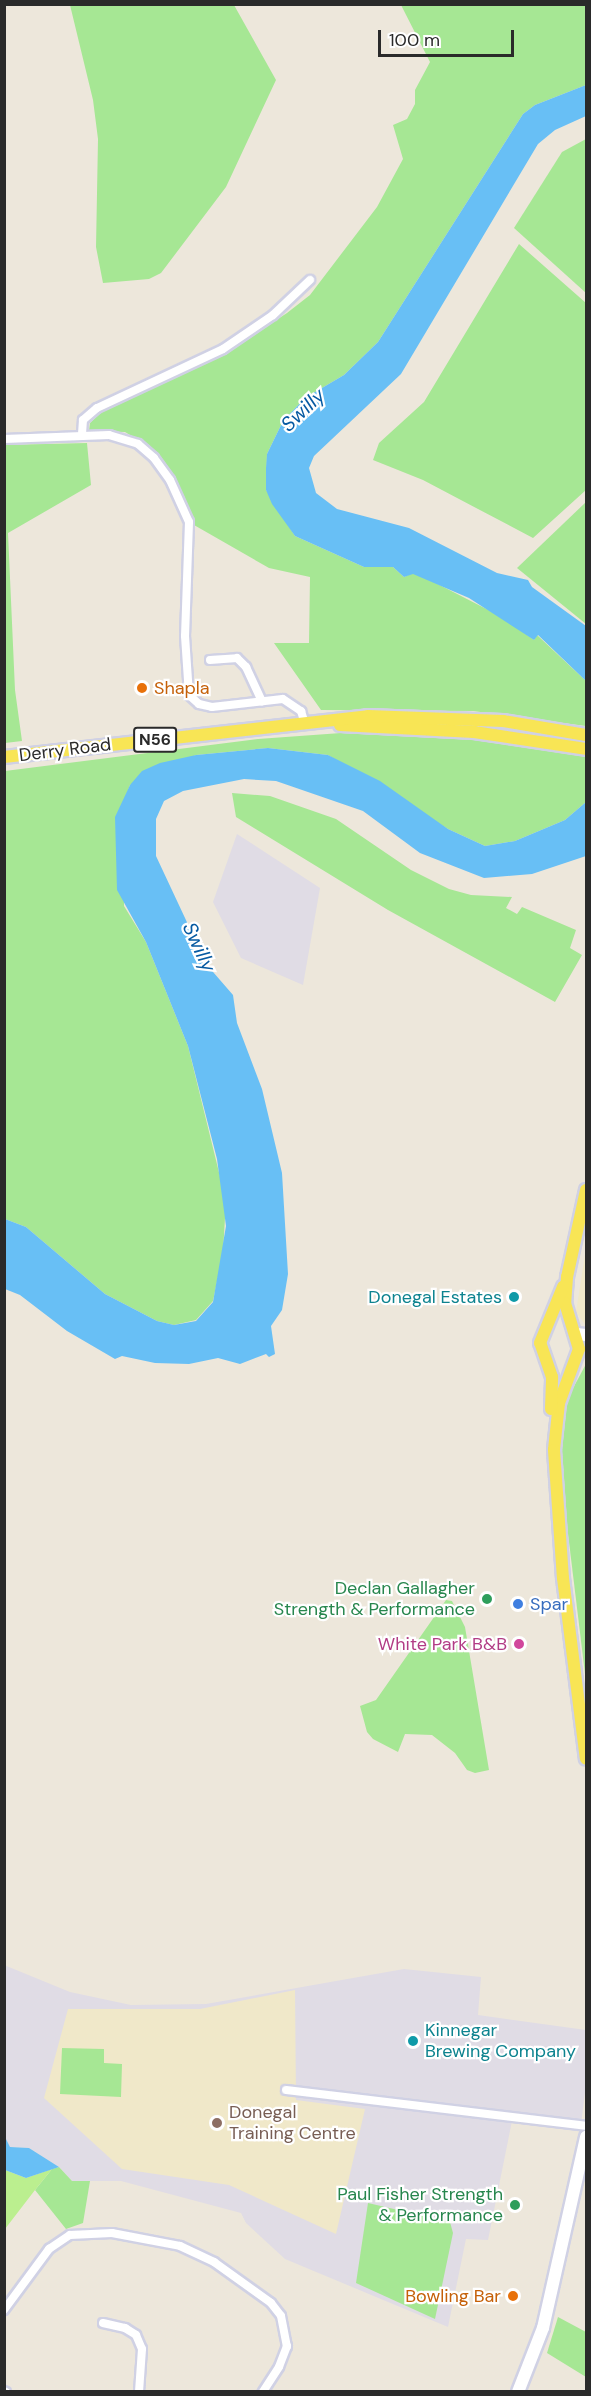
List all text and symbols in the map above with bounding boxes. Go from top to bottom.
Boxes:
scale bar [381,18,518,56]
text: 100 m [389,28,440,52]
water label: Swilly [276,383,330,437]
place label: Shapla [154,677,210,699]
marker: Shapla [135,681,149,695]
road number: N56 [132,727,178,753]
street label: Derry Road [18,734,112,766]
water label: Swilly [177,918,221,976]
place label: Donegal Estates [368,1286,502,1308]
marker: Donegal Estates [507,1290,521,1304]
place label: Declan Gallagher Strength & Performance [274,1578,475,1620]
marker: Declan Gallagher Strength & Performance [480,1592,494,1606]
place label: Spar [530,1593,568,1615]
marker: Spar [511,1597,525,1611]
place label: White Park B&B [378,1633,507,1655]
marker: White Park B&B [512,1637,526,1651]
place label: Kinnegar Brewing Company [425,2020,576,2062]
marker: Kinnegar Brewing Company [406,2034,420,2048]
place label: Donegal Training Centre [229,2102,356,2144]
marker: Donegal Training Centre [210,2116,224,2130]
place label: Paul Fisher Strength & Performance [337,2184,503,2226]
marker: Paul Fisher Strength & Performance [508,2198,522,2212]
place label: Bowling Bar [405,2285,501,2307]
marker: Bowling Bar [506,2289,520,2303]

